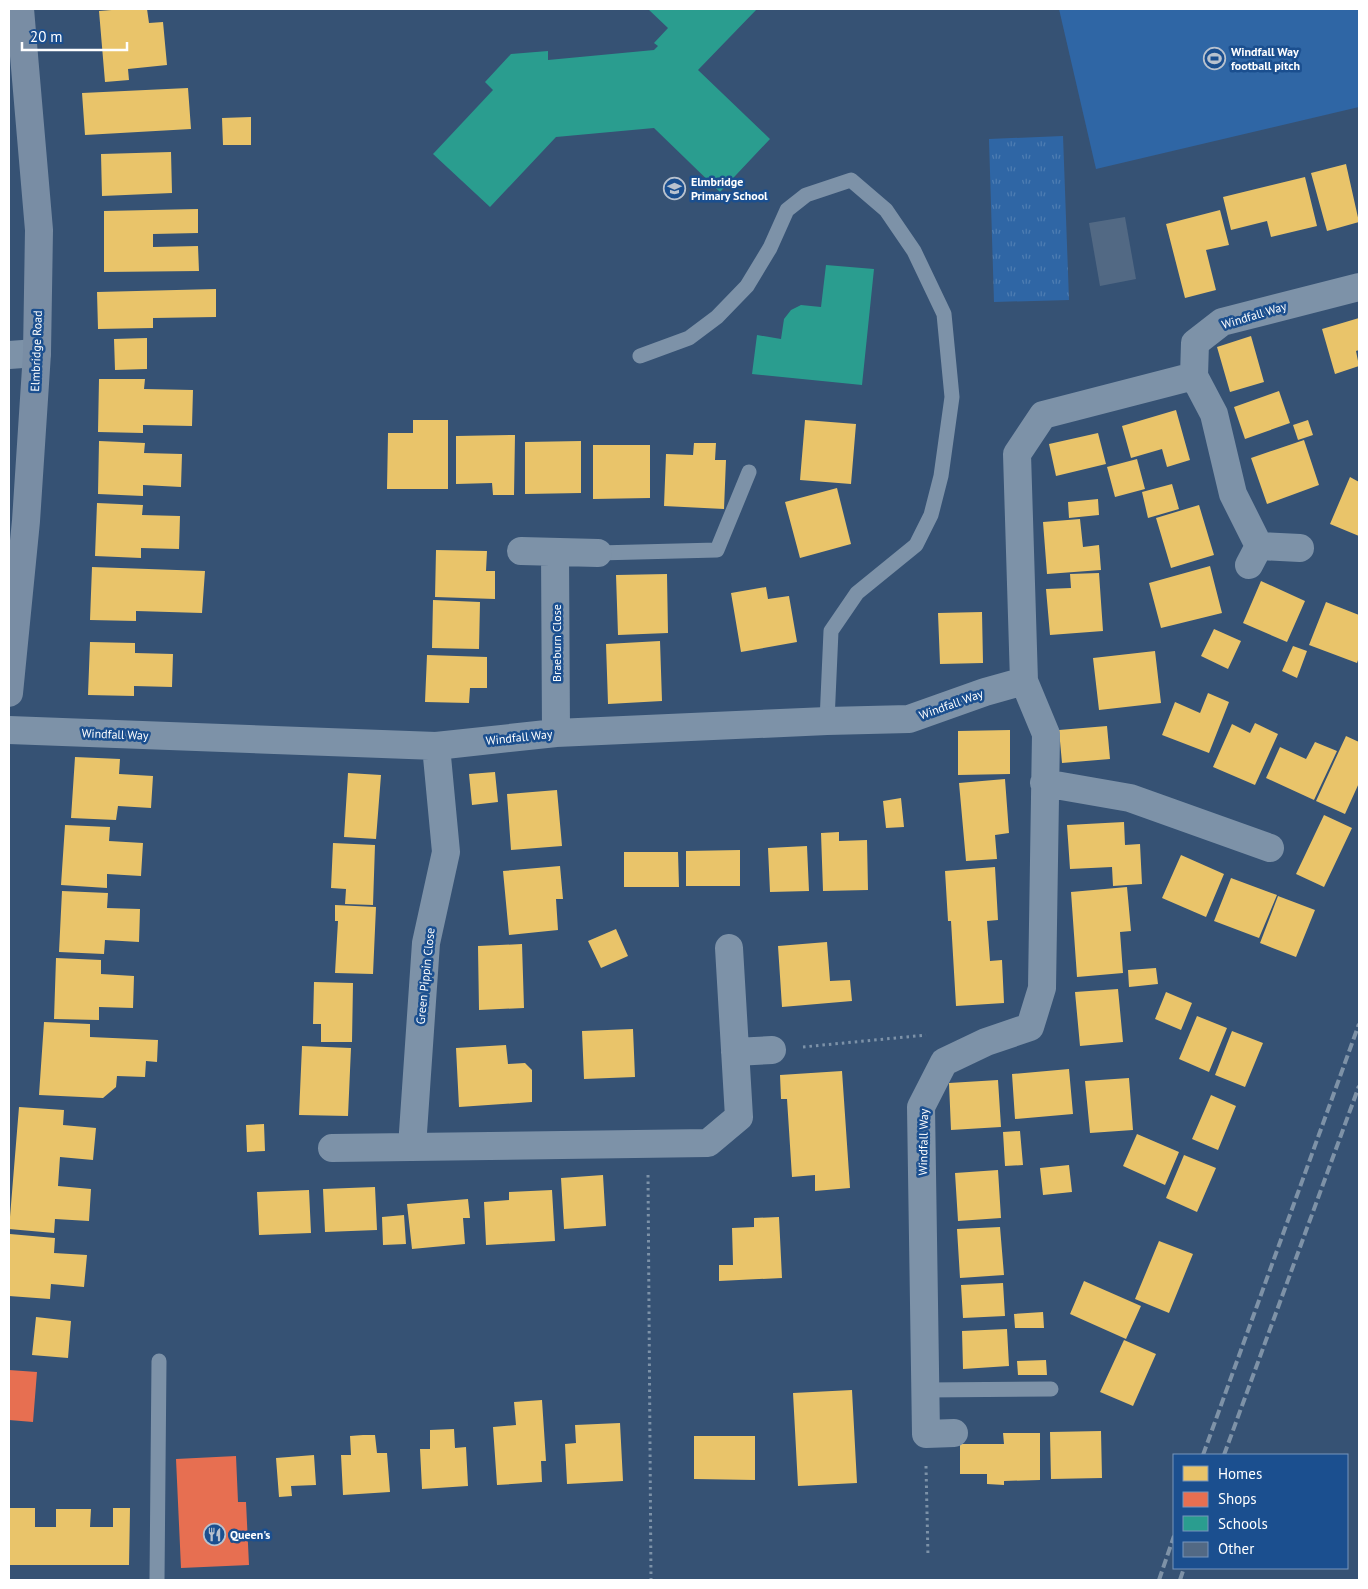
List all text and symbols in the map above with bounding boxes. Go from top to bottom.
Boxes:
scale bar [22,20,128,52]
text: 20 m [30,27,63,46]
place label: Windfall Way football pitch [1231,44,1300,73]
sports icon: Windfall Way football pitch [1203,46,1227,70]
place label: Elmbridge Primary School [691,174,768,203]
school or university icon: Elmbridge Primary School [663,176,687,200]
street label: Windfall Way [1220,298,1289,332]
street label: Elmbridge Road [27,310,45,392]
street label: Braeburn Close [549,604,564,682]
street label: Windfall Way [917,685,985,722]
street label: Windfall Way [81,725,149,743]
street label: Windfall Way [485,726,553,748]
street label: Green Pippin Close [412,927,438,1025]
street label: Windfall Way [915,1108,931,1176]
legend [1173,1454,1348,1569]
text: Homes [1218,1464,1262,1483]
text: Shops [1218,1489,1257,1508]
text: Schools [1218,1514,1268,1533]
restaurant icon: Queen's [202,1522,226,1546]
place label: Queen's [230,1527,270,1542]
text: Other [1218,1539,1254,1558]

